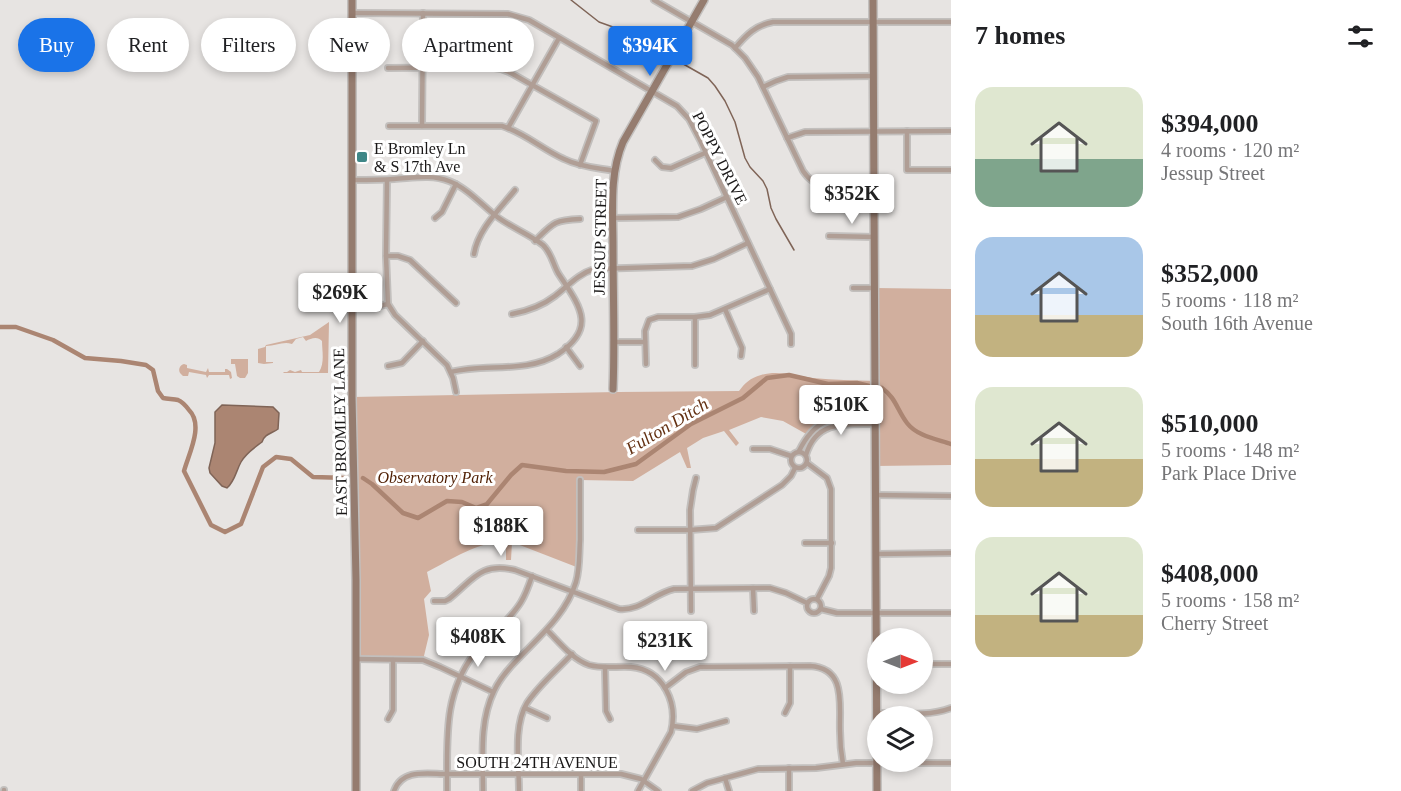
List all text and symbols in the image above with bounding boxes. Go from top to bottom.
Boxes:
chip: Buy [18,18,95,72]
chip: Rent [107,18,189,72]
chip: Filters [201,18,296,72]
chip: New [308,18,390,72]
chip: Apartment [402,18,534,72]
icon: filters [1344,20,1377,53]
text: 7 homes [975,21,1065,50]
pin: $394K [608,26,692,77]
text: $394K [622,34,678,56]
street label: POPPY DRIVE [689,109,751,207]
text: $394,000 [1161,109,1259,138]
icon: home [1023,111,1095,183]
text: 4 rooms · 120 m² [1161,139,1299,161]
place label: E Bromley Ln & S 17th Ave [374,140,466,175]
marker: E Bromley Ln & S 17th Ave [355,150,369,164]
text: Jessup Street [1161,162,1265,184]
pin: $352K [810,174,894,225]
street label: JESSUP STREET [590,178,610,295]
text: $352K [824,182,880,204]
text: $352,000 [1161,259,1259,288]
icon: home [1023,261,1095,333]
pin: $269K [298,273,382,324]
text: $269K [312,281,368,303]
text: 5 rooms · 118 m² [1161,289,1298,311]
text: South 16th Avenue [1161,312,1313,334]
street label: EAST BROMLEY LANE [330,348,350,516]
pin: $510K [799,385,883,436]
text: $510K [813,393,869,415]
water label: Fulton Ditch [621,394,712,459]
text: $510,000 [1161,409,1259,438]
icon: home [1023,411,1095,483]
text: 5 rooms · 148 m² [1161,439,1299,461]
text: Park Place Drive [1161,462,1297,484]
park label: Observatory Park [377,469,493,487]
pin: $188K [459,506,543,557]
text: $188K [473,514,529,536]
text: $408,000 [1161,559,1259,588]
icon: home [1023,561,1095,633]
text: 5 rooms · 158 m² [1161,589,1299,611]
text: Cherry Street [1161,612,1268,634]
pin: $408K [436,617,520,668]
pin: $231K [623,621,707,672]
text: $408K [450,625,506,647]
north arrow [867,628,933,694]
map controls [867,628,933,772]
text: $231K [637,629,693,651]
button: layers [867,706,933,772]
street label: SOUTH 24TH AVENUE [456,754,618,771]

